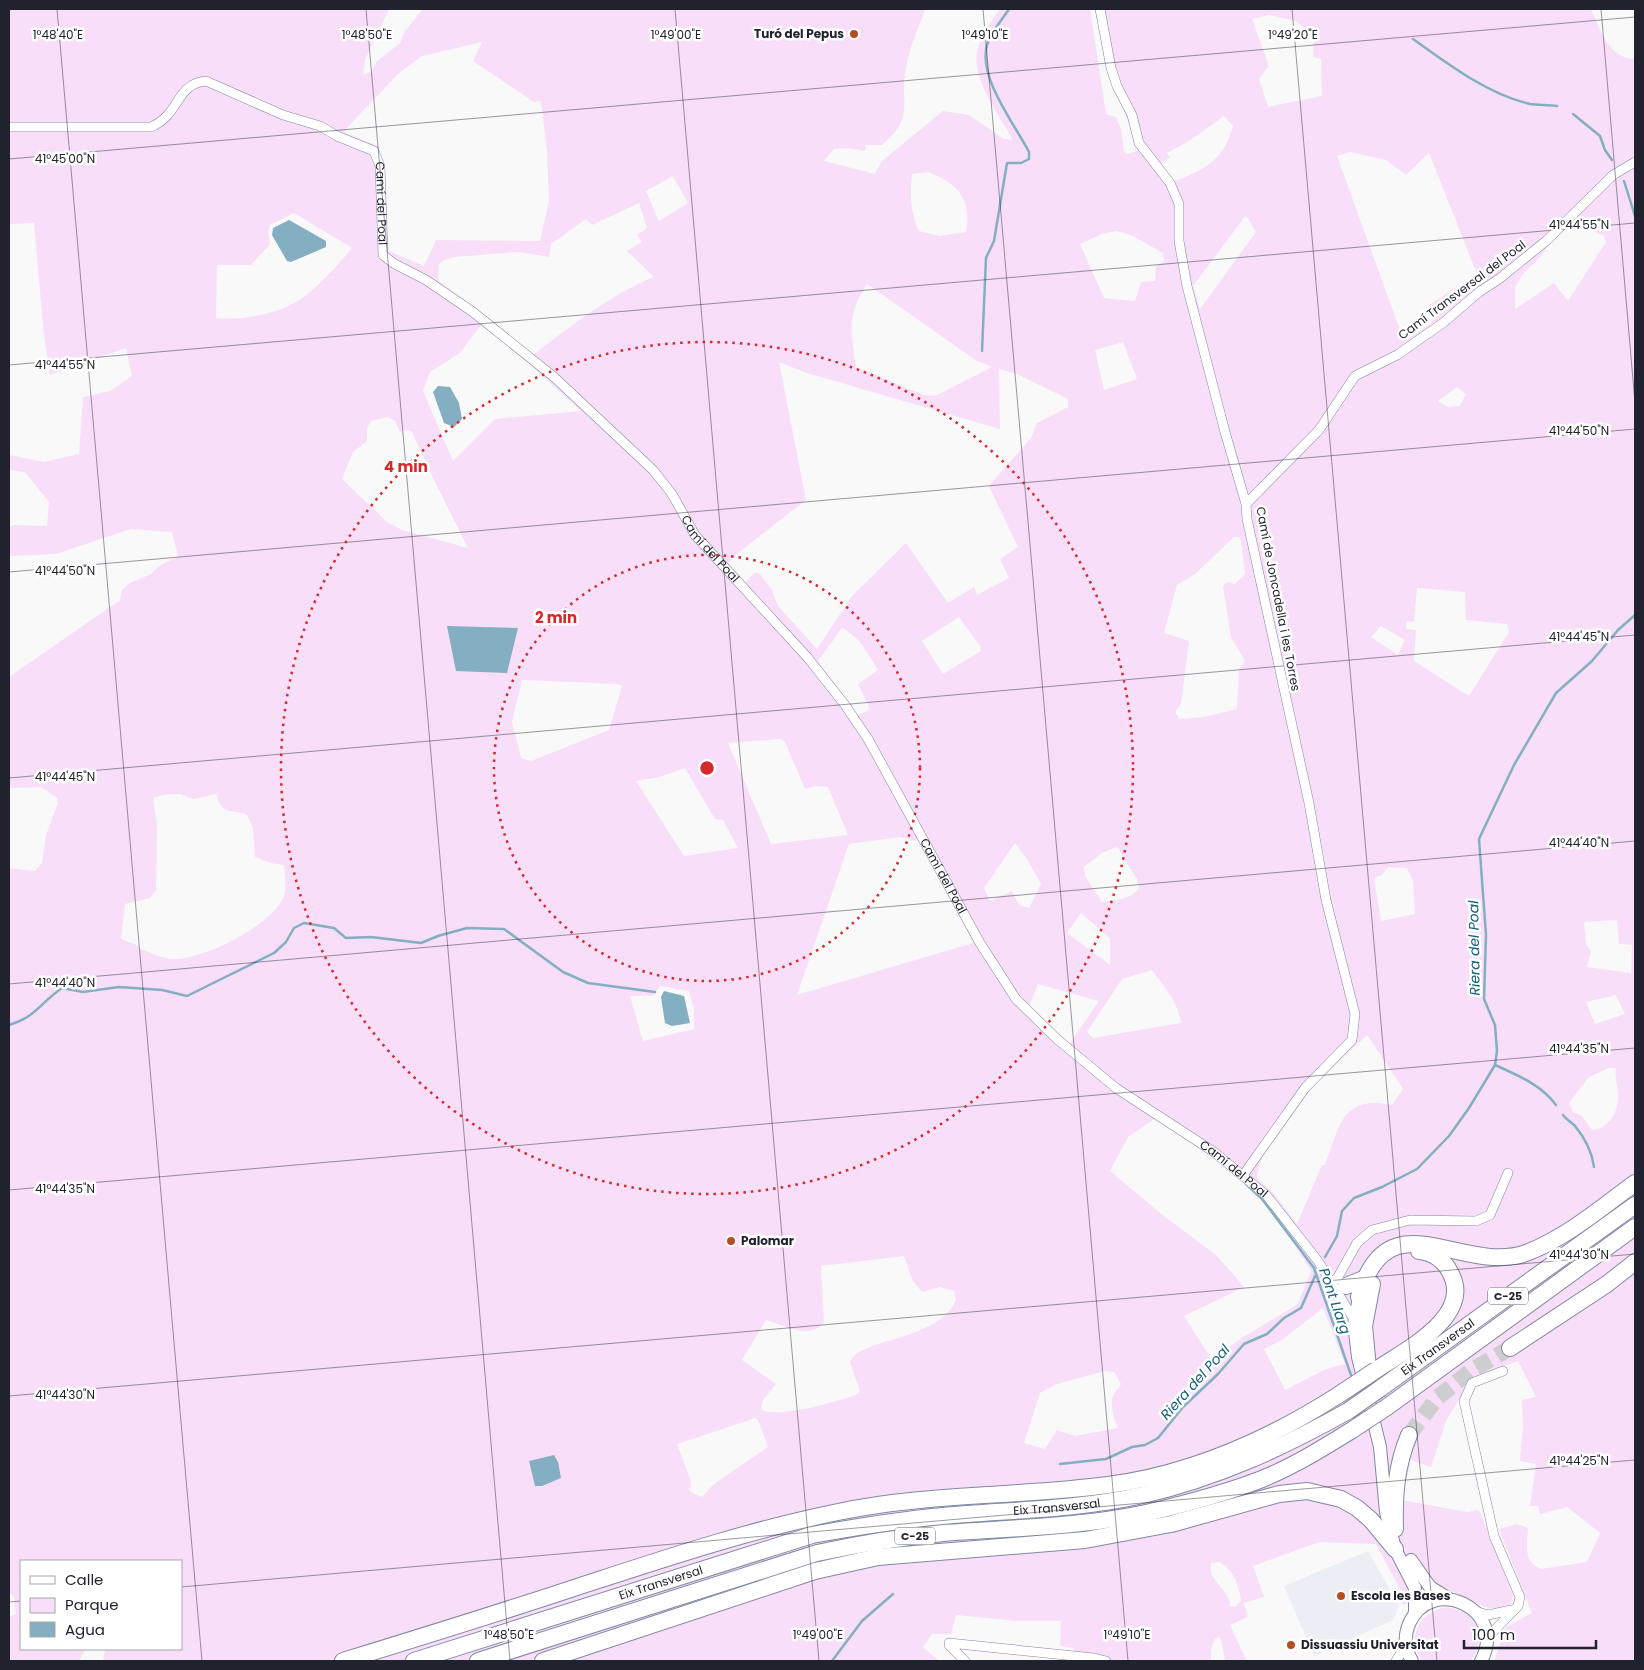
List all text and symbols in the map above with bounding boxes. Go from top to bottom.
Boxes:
place label: Turó del Pepus [754,25,844,42]
text: 1°48'40"E [33,26,83,43]
text: 1°48'50"E [342,26,392,43]
text: 1°49'00"E [651,26,701,43]
text: 1°49'10"E [962,26,1008,43]
text: 1°49'20"E [1268,26,1318,43]
marker: Turó del Pepus [848,28,860,40]
text: 41°45'00"N [35,150,95,167]
street label: Camí del Poal [372,161,392,245]
text: 41°44'55"N [1549,216,1609,233]
street label: Camí Transversal del Poal [1394,236,1529,343]
text: 41°44'55"N [35,356,95,373]
text: 41°44'50"N [1549,422,1609,439]
text: 4 min [384,456,428,477]
street label: Camí de Joncadella i les Torres [1252,505,1305,693]
street label: Camí del Poal [677,512,744,586]
text: 41°44'50"N [35,562,95,579]
text: 2 min [535,607,577,628]
text: 41°44'45"N [1549,628,1609,645]
centre of rings [698,759,716,777]
text: 41°44'45"N [35,768,95,785]
text: 41°44'40"N [1549,834,1609,851]
street label: Camí del Poal [916,835,971,916]
water label: Riera del Poal [1463,900,1485,996]
text: 41°44'40"N [35,974,95,991]
text: 41°44'35"N [1549,1040,1609,1057]
street label: Camí del Poal [1196,1136,1272,1201]
text: 41°44'35"N [35,1180,95,1197]
place label: Palomar [741,1232,794,1249]
marker: Palomar [725,1235,737,1247]
text: 41°44'30"N [1549,1246,1609,1263]
water label: Pont Llarg [1314,1265,1356,1337]
road number: C-25 [1488,1288,1528,1304]
street label: Eix Transversal [1397,1314,1478,1379]
water label: Riera del Poal [1156,1340,1235,1424]
text: 41°44'30"N [35,1386,95,1403]
text: 41°44'25"N [1549,1452,1609,1469]
street label: Eix Transversal [1013,1494,1101,1519]
road number: C-25 [895,1528,935,1544]
legend [20,1560,182,1650]
street label: Eix Transversal [617,1561,705,1604]
text: Calle [65,1569,103,1590]
place label: Escola les Bases [1351,1587,1451,1604]
marker: Escola les Bases [1335,1590,1347,1602]
text: Parque [65,1594,118,1615]
scale bar [1464,1618,1596,1650]
text: Agua [65,1619,105,1640]
text: 100 m [1472,1624,1515,1645]
text: 1°48'50"E [484,1626,534,1643]
text: 1°49'00"E [793,1626,843,1643]
text: 1°49'10"E [1104,1626,1150,1643]
place label: Dissuassiu Universitat [1301,1636,1439,1653]
marker: Dissuassiu Universitat [1285,1639,1297,1651]

